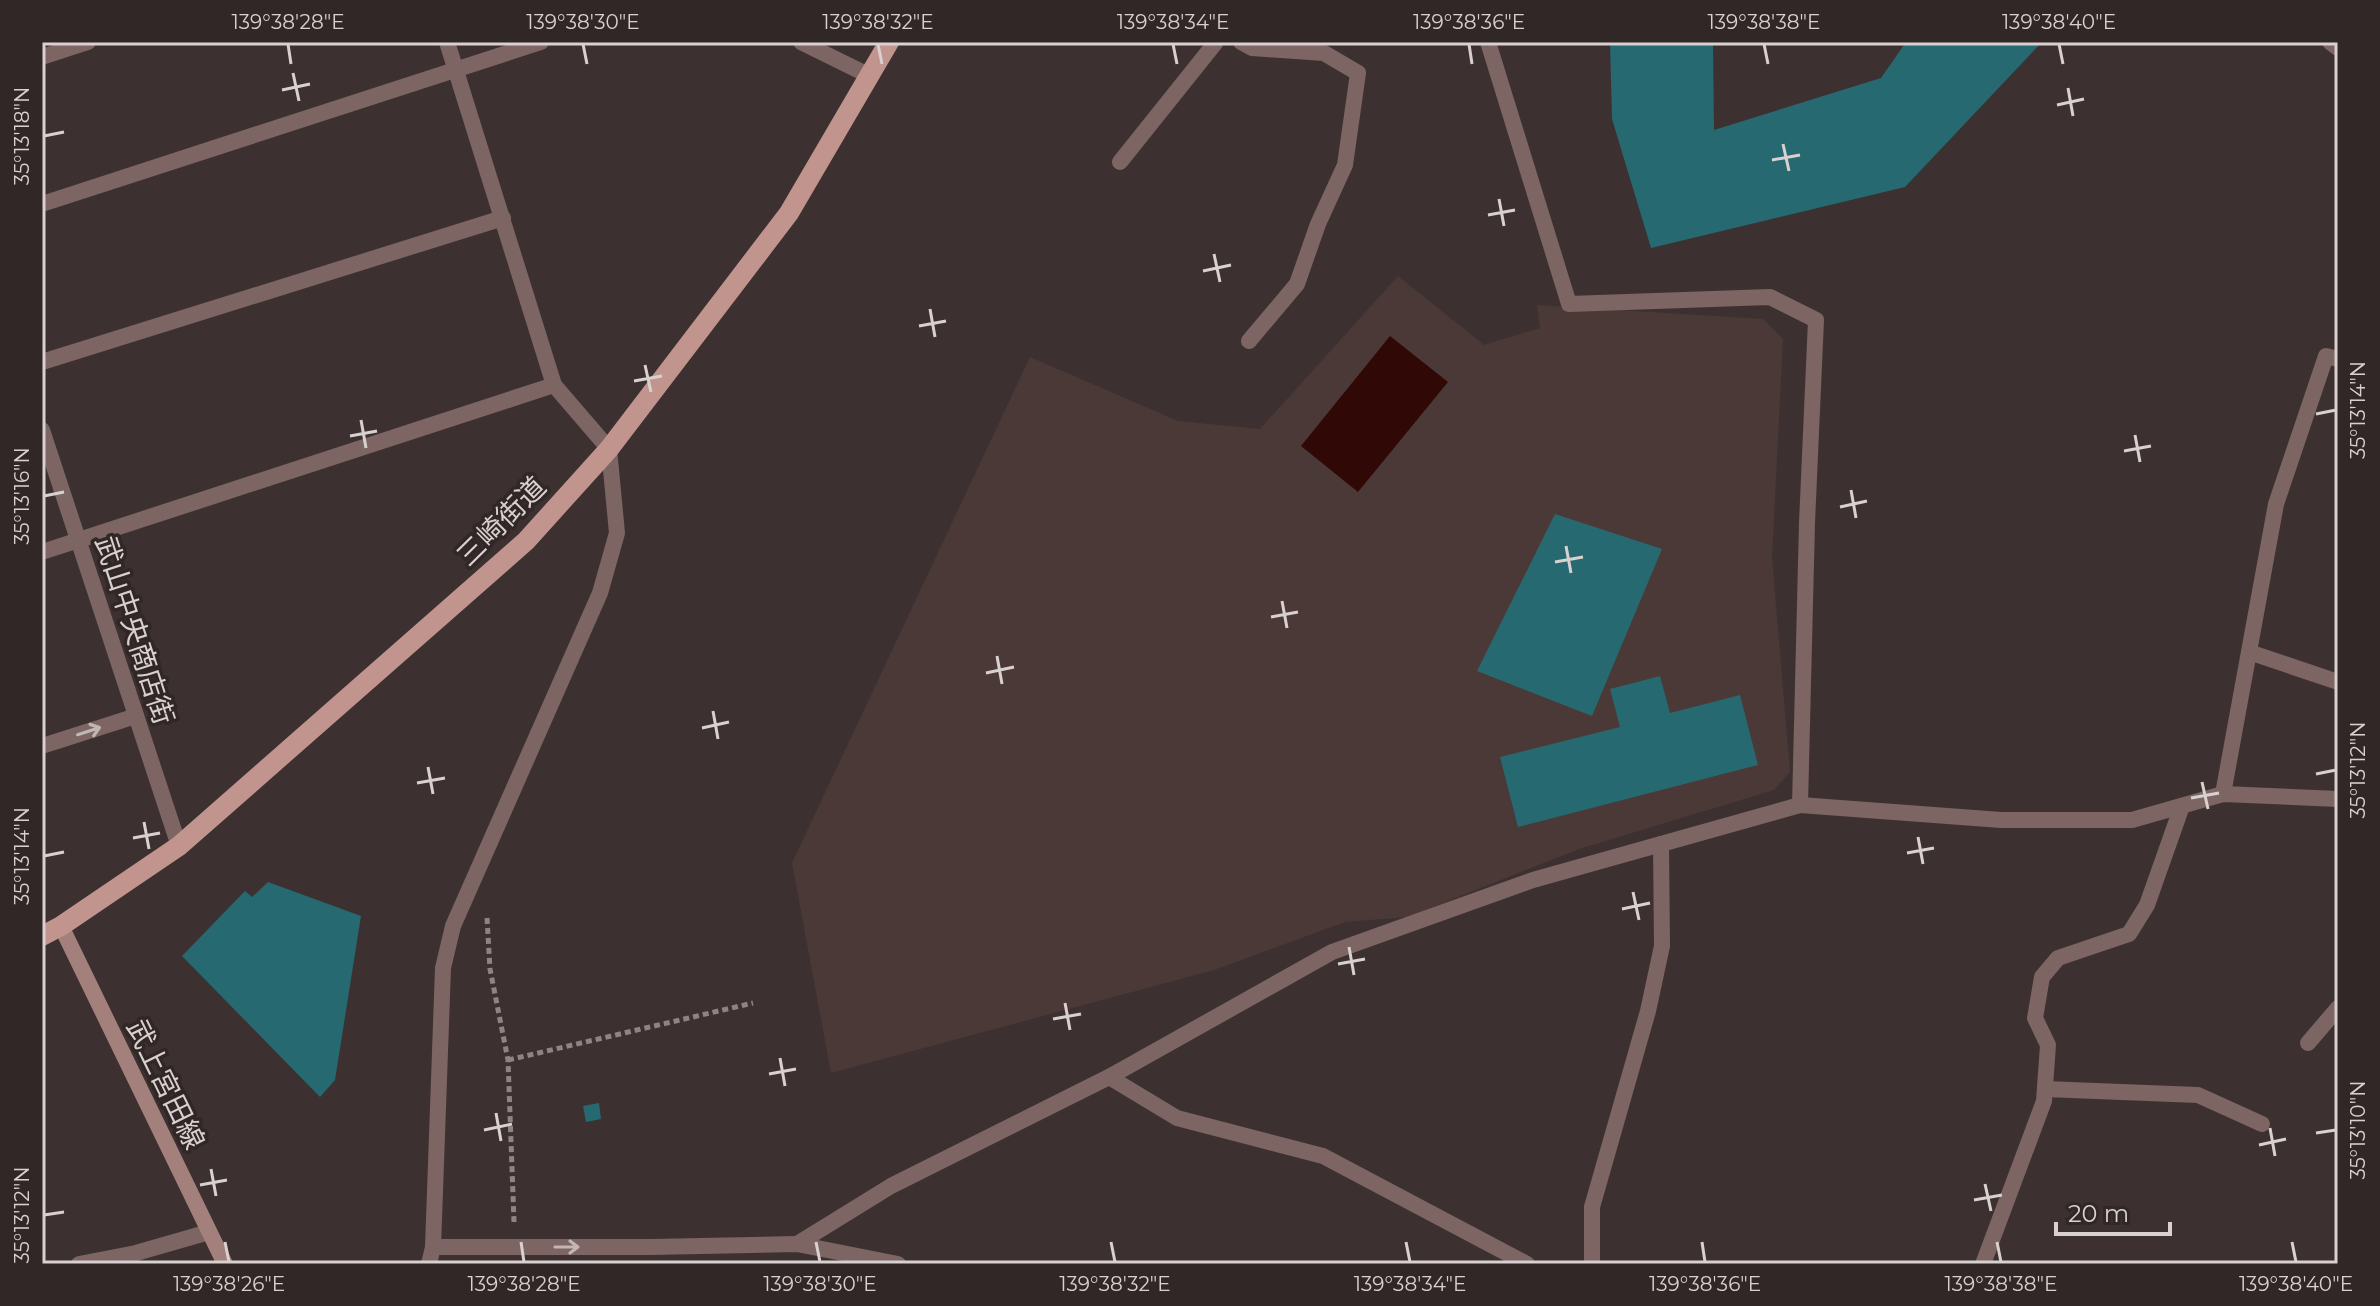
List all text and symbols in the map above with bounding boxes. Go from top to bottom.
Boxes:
text: 139°38'28"E [231,10,345,34]
text: 139°38'30"E [526,10,640,34]
text: 139°38'32"E [822,10,934,34]
text: 139°38'34"E [1117,10,1229,34]
text: 139°38'36"E [1413,10,1525,34]
text: 139°38'38"E [1708,10,1820,34]
text: 139°38'40"E [2002,10,2116,34]
text: 35°13'18"N [10,87,34,185]
text: 35°13'14"N [2346,361,2370,459]
text: 35°13'16"N [10,447,34,545]
street label: 三崎街道 [449,469,553,573]
street label: 武山中央商店街 [89,532,181,728]
text: 35°13'12"N [2346,722,2370,818]
one-way arrow [76,723,101,737]
text: 35°13'14"N [10,807,34,905]
street label: 武上宮田線 [120,1014,212,1154]
text: 35°13'10"N [2346,1081,2370,1179]
text: 35°13'12"N [10,1167,34,1263]
scale bar [2056,1186,2170,1236]
text: 20 m [2068,1199,2129,1228]
one-way arrow [553,1239,580,1255]
text: 139°38'26"E [173,1272,285,1296]
text: 139°38'28"E [467,1272,581,1296]
text: 139°38'30"E [763,1272,877,1296]
text: 139°38'32"E [1059,1272,1171,1296]
text: 139°38'34"E [1354,1272,1466,1296]
text: 139°38'36"E [1649,1272,1761,1296]
text: 139°38'38"E [1945,1272,2057,1296]
text: 139°38'40"E [2239,1272,2353,1296]

